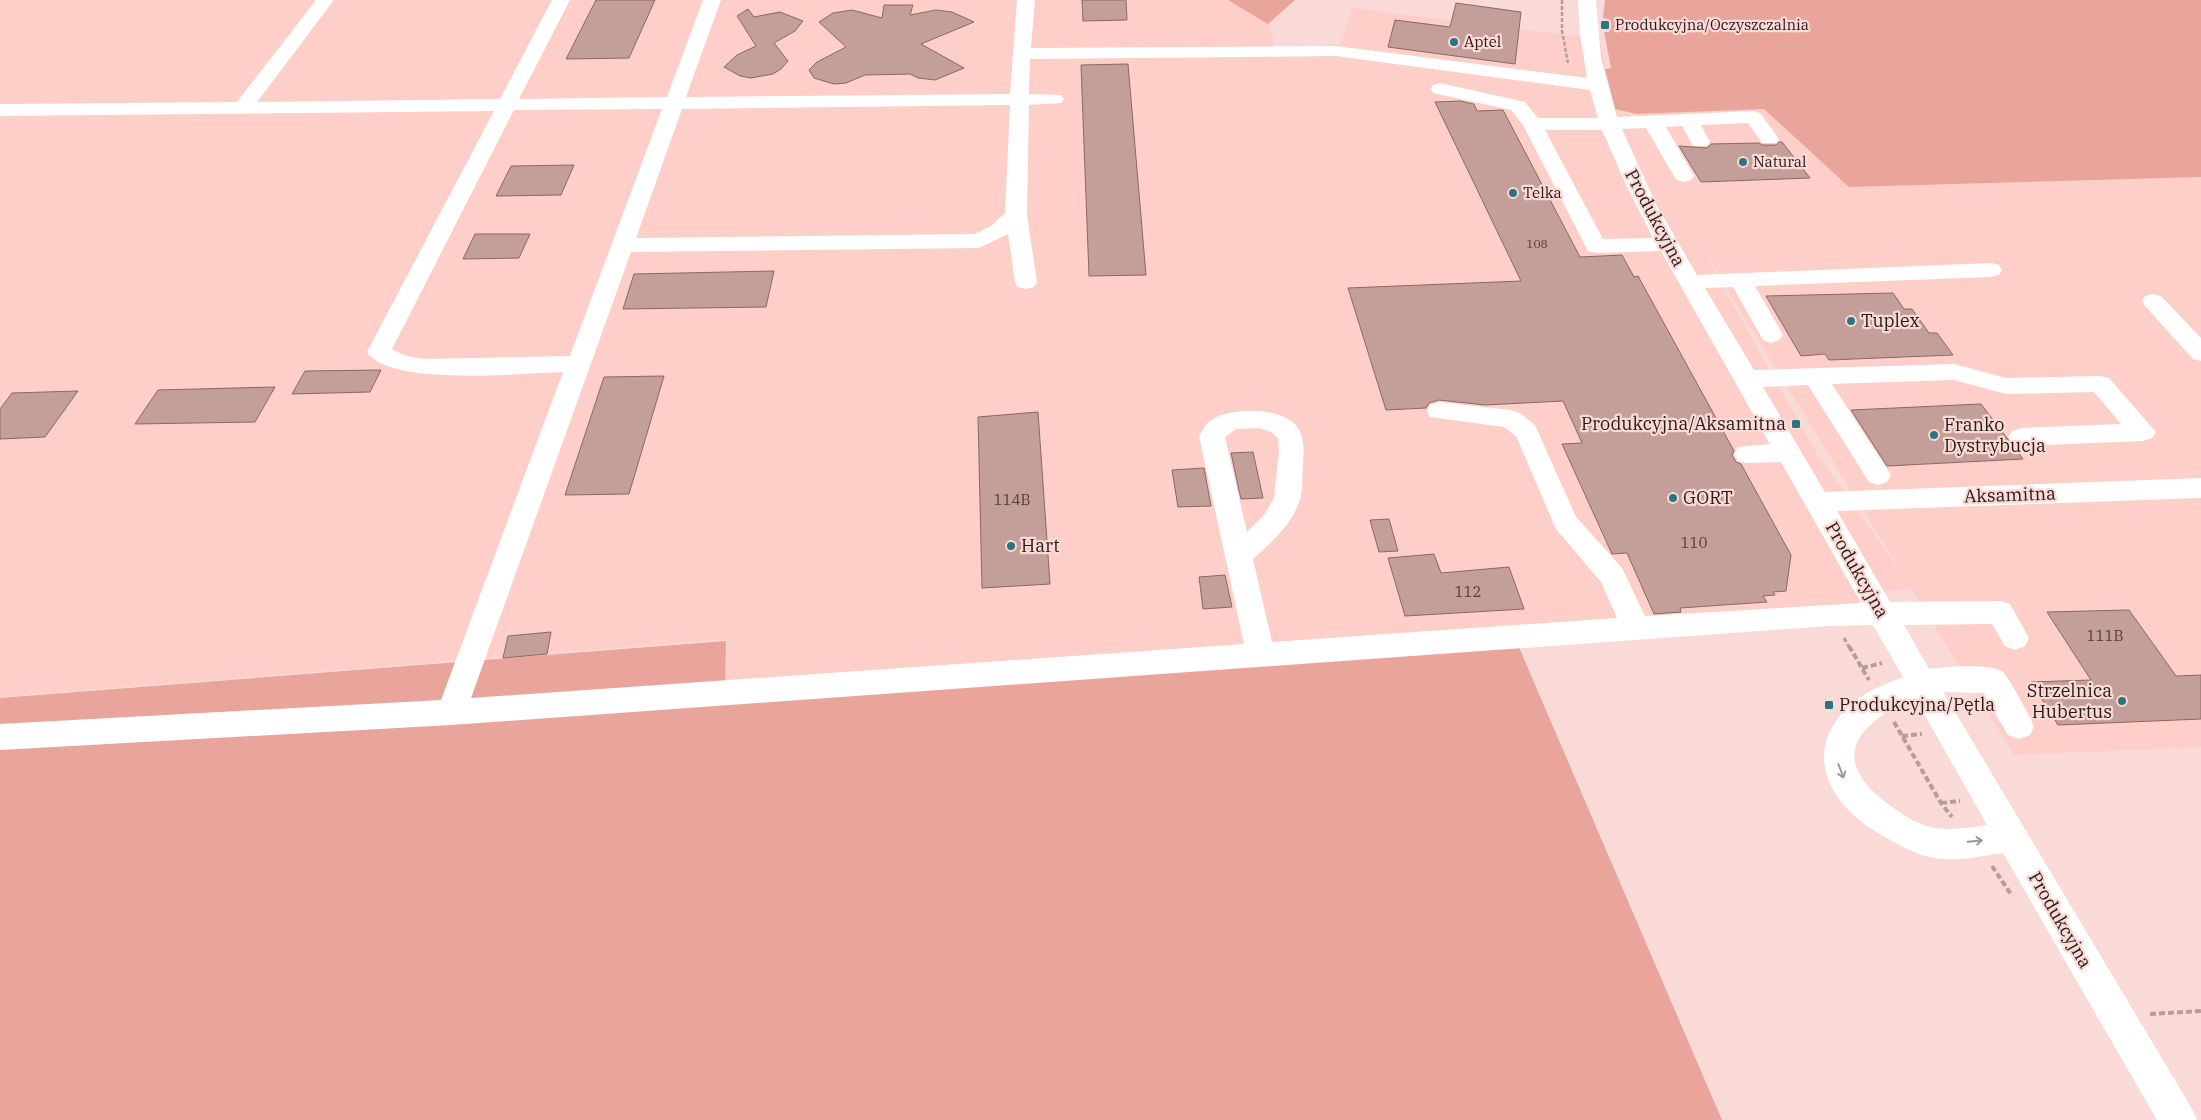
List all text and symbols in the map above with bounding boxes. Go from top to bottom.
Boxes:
place label: Produkcyjna/Oczyszczalnia [1615,15,1809,34]
marker: Produkcyjna/Oczyszczalnia [1599,19,1611,31]
place label: Aptel [1464,32,1501,51]
marker: Aptel [1448,36,1460,48]
place label: Natural [1753,152,1807,171]
marker: Natural [1737,156,1749,168]
street label: Produkcyjna [1620,165,1691,271]
place label: Telka [1523,183,1562,202]
marker: Telka [1507,187,1519,199]
house number: 108 [1526,236,1548,251]
place label: Tuplex [1861,309,1920,332]
marker: Tuplex [1845,315,1857,327]
place label: Produkcyjna/Aksamitna [1581,412,1786,435]
place label: Franko Dystrybucja [1944,413,2046,457]
marker: Produkcyjna/Aksamitna [1790,418,1802,430]
marker: Franko Dystrybucja [1928,429,1940,441]
street label: Aksamitna [1964,481,2056,508]
place label: GORT [1683,486,1733,509]
house number: 114B [993,490,1031,509]
marker: GORT [1667,492,1679,504]
street label: Produkcyjna [1821,517,1894,622]
house number: 110 [1680,533,1708,552]
place label: Hart [1021,534,1060,557]
marker: Hart [1005,540,1017,552]
house number: 112 [1454,582,1482,601]
house number: 111B [2086,626,2124,645]
place label: Strzelnica Hubertus [2027,679,2112,723]
place label: Produkcyjna/Pętla [1839,693,1995,716]
marker: Strzelnica Hubertus [2116,695,2128,707]
marker: Produkcyjna/Pętla [1823,699,1835,711]
one-way arrow [1837,763,1846,778]
one-way arrow [1966,836,1982,845]
street label: Produkcyjna [2024,867,2097,972]

